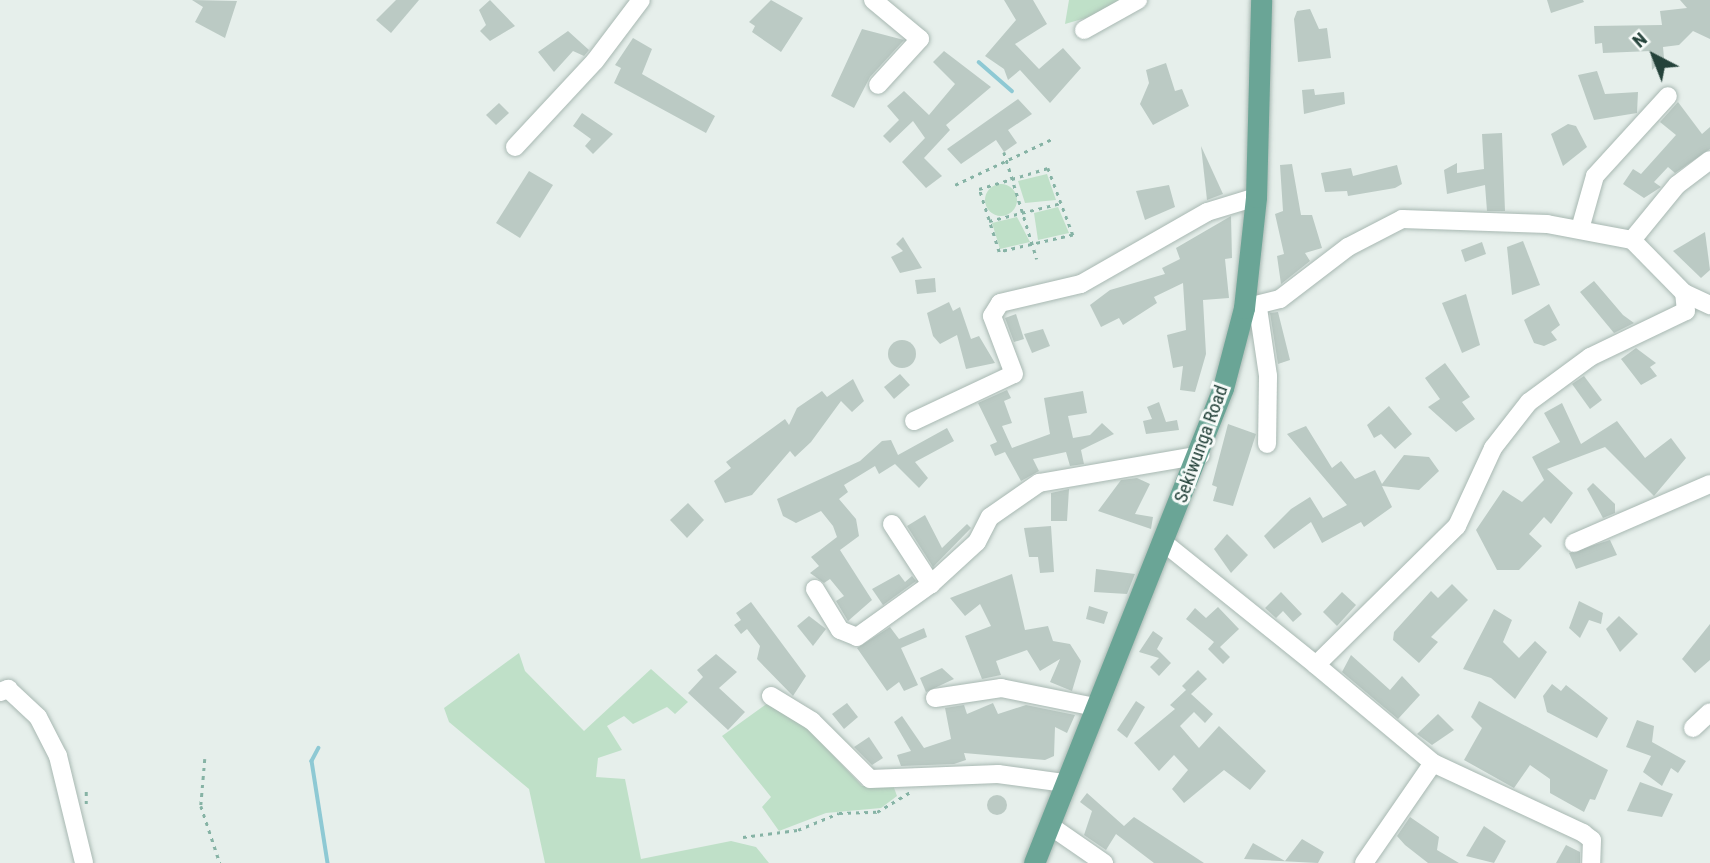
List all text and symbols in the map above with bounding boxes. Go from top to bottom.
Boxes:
north arrow [1619,21,1689,91]
text: N [1628,28,1652,52]
street label: Sekiwunga Road [1169,382,1233,506]

